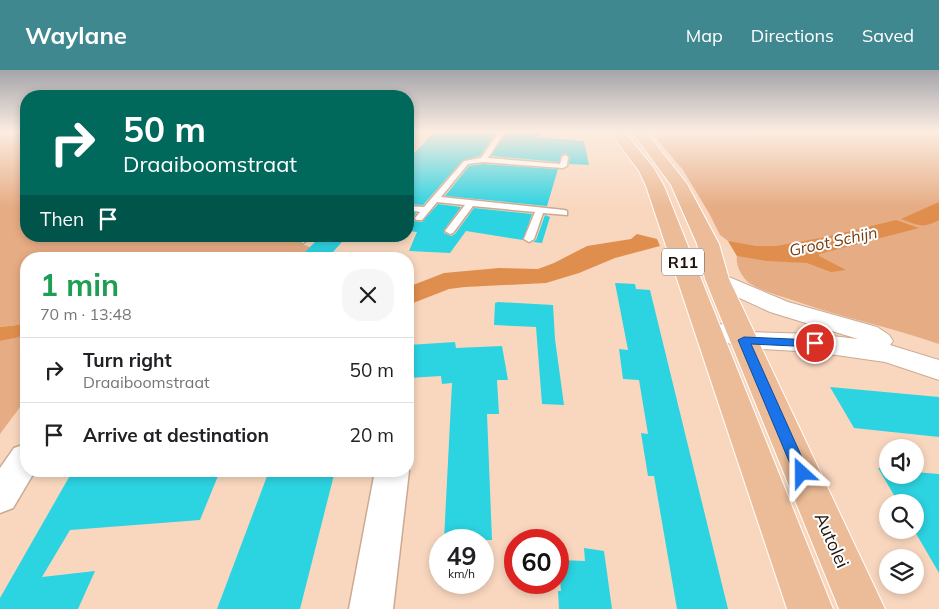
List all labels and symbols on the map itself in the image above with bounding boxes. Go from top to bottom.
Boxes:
water label: Groot Schijn [787,222,879,260]
road number: R11 [662,248,704,276]
pin [794,322,836,364]
position arrow [775,446,827,498]
street label: Autolei [810,509,854,571]
speed limit sign: 60 [504,529,569,594]

